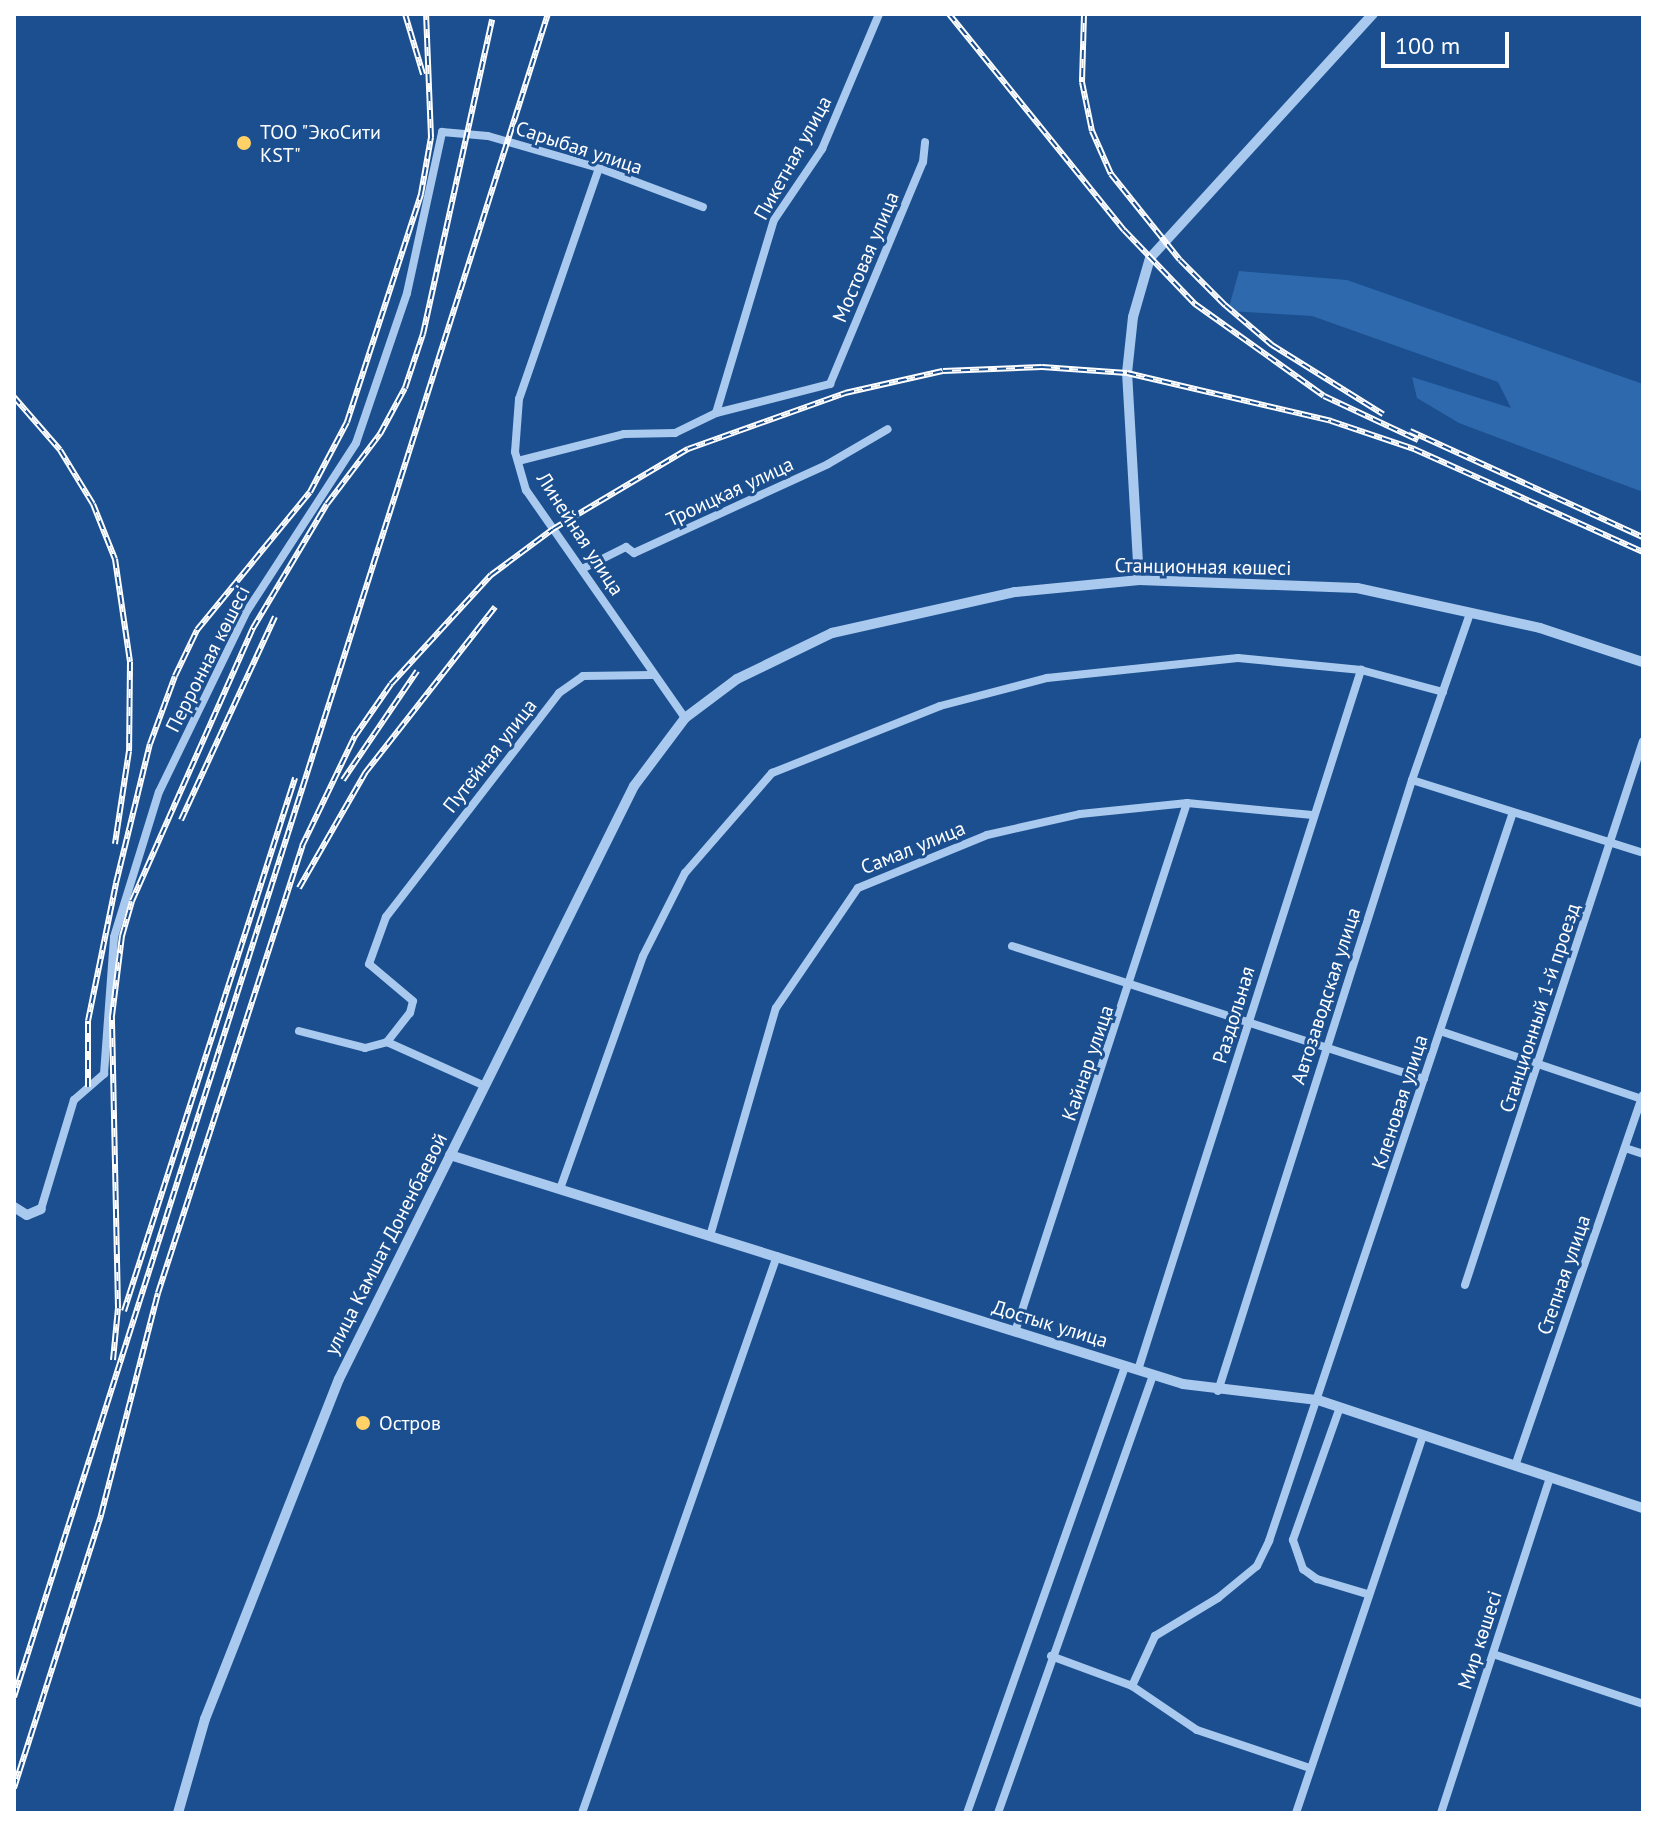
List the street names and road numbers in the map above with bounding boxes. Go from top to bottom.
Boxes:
street label: Пикетная улица [749,92,837,224]
street label: Сарыбая улица [513,116,645,180]
street label: Мостовая улица [828,188,904,326]
street label: Троицкая улица [663,452,797,532]
street label: Линейная улица [531,468,629,600]
street label: Станционная көшесі [1114,553,1292,581]
street label: Перронная көшесі [161,582,255,736]
street label: Путейная улица [438,694,542,818]
street label: Самал улица [857,816,969,880]
street label: Станционный 1-й проезд [1495,900,1585,1116]
street label: Автозаводская улица [1286,905,1366,1087]
street label: Раздольная [1208,964,1260,1066]
street label: Кайнар улица [1057,1002,1119,1124]
street label: Кленовая улица [1367,1032,1433,1172]
street label: улица Камшат Доненбаевой [319,1129,453,1359]
street label: Степная улица [1532,1212,1596,1338]
street label: Достык улица [989,1295,1111,1353]
street label: Мир көшесі [1453,1588,1507,1692]

